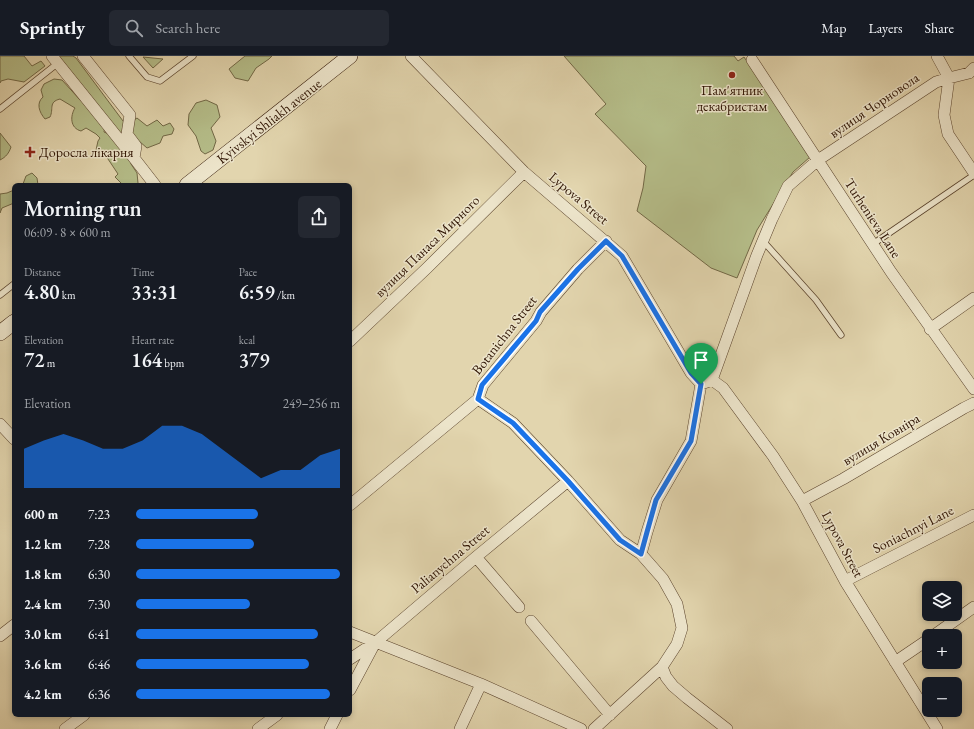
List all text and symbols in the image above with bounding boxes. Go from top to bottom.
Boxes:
search box [109,10,389,46]
text: Sprintly [20,15,85,40]
icon: search [123,17,145,39]
text: Search here [155,18,220,37]
text: Map [821,19,846,37]
text: Layers [868,19,903,37]
text: Share [925,19,954,37]
street label: вулиця Чорновола [826,68,923,142]
marker: Пам'ятник декабристам [727,70,737,80]
street label: Kyivskyi Shliakh avenue [213,74,325,168]
place label: Пам'ятник декабристам [697,81,768,115]
place label: Доросла лікарня [39,143,134,161]
marker: Доросла лікарня [24,146,36,158]
street label: Lypova Street [545,168,613,229]
street label: Turhenieva Lane [841,175,906,262]
street label: вулиця Панаса Мирного [371,191,483,301]
text: Morning run [24,194,142,223]
button: share [298,196,340,238]
text: 06:09 · 8 × 600 m [24,224,111,241]
text: Distance [24,265,61,279]
text: Time [131,265,154,279]
text: Pace [239,265,257,279]
text: 4.80 [24,279,60,305]
text: 33:31 [131,279,178,305]
text: 6:59 [239,279,275,305]
text: km [60,288,76,302]
text: /km [275,288,295,302]
street label: Botanichna Street [468,291,541,378]
text: Elevation [24,333,64,347]
text: Heart rate [131,333,174,347]
text: kcal [239,333,255,347]
pin [684,343,718,384]
text: 72 [24,347,45,373]
text: 164 [131,347,162,373]
text: 379 [239,347,269,373]
icon: arrive [690,349,712,371]
text: m [45,356,55,370]
text: bpm [162,356,184,370]
text: Elevation [24,395,71,412]
text: 249–256 m [283,395,340,412]
street label: вулиця Ковніра [839,409,923,469]
street label: Soniachnyi Lane [869,501,957,557]
text: 600 m [24,506,58,523]
text: 7:23 [88,506,110,523]
street label: Lypova Street [818,508,868,581]
street label: Palianychna Street [407,521,493,597]
text: 1.2 km [24,536,62,553]
text: 7:28 [88,536,110,553]
text: 1.8 km [24,566,62,583]
text: 6:30 [88,566,110,583]
map controls [922,581,962,717]
button: layers [922,581,962,621]
text: 2.4 km [24,596,62,613]
text: 7:30 [88,596,110,613]
text: 3.0 km [24,626,62,643]
text: 6:41 [88,626,110,643]
button: + [922,629,962,669]
text: 3.6 km [24,656,62,673]
text: 6:46 [88,656,110,673]
button: − [922,677,962,717]
text: 4.2 km [24,686,62,703]
text: 6:36 [88,686,110,703]

